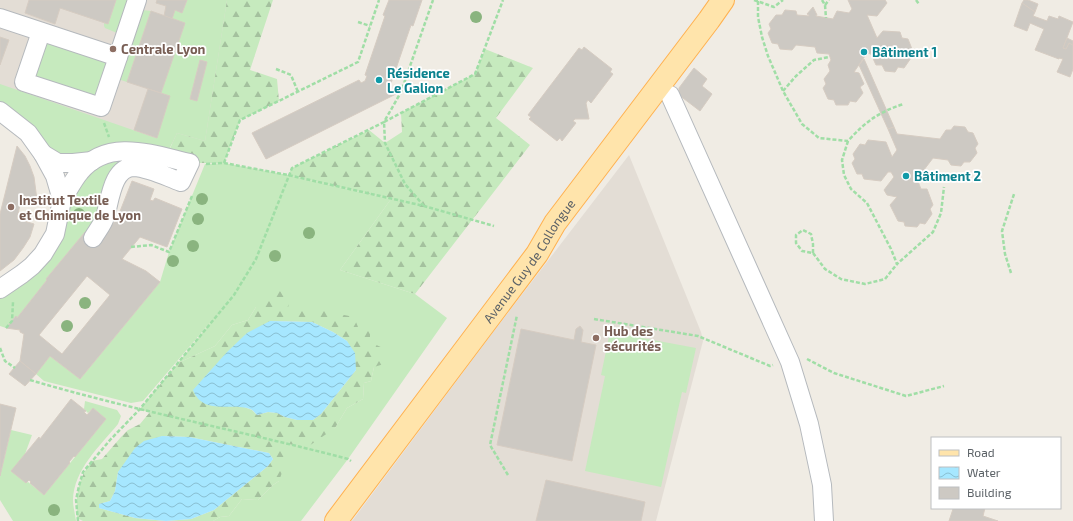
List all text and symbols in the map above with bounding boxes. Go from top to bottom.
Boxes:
place label: Centrale Lyon [121,41,206,57]
marker: Centrale Lyon [108,44,118,54]
place label: Bâtiment 1 [872,44,937,60]
marker: Bâtiment 1 [859,47,869,57]
place label: Résidence Le Galion [387,65,450,96]
marker: Résidence Le Galion [374,75,384,85]
place label: Bâtiment 2 [914,168,981,184]
marker: Bâtiment 2 [901,171,911,181]
place label: Institut Textile et Chimique de Lyon [19,192,141,223]
street label: Avenue Guy de Collongue [480,196,578,326]
marker: Institut Textile et Chimique de Lyon [6,202,16,212]
place label: Hub des sécurités [604,323,661,354]
marker: Hub des sécurités [591,333,601,343]
legend [931,437,1061,509]
text: Road [967,445,995,459]
text: Water [967,465,1001,479]
text: Building [967,485,1012,499]

